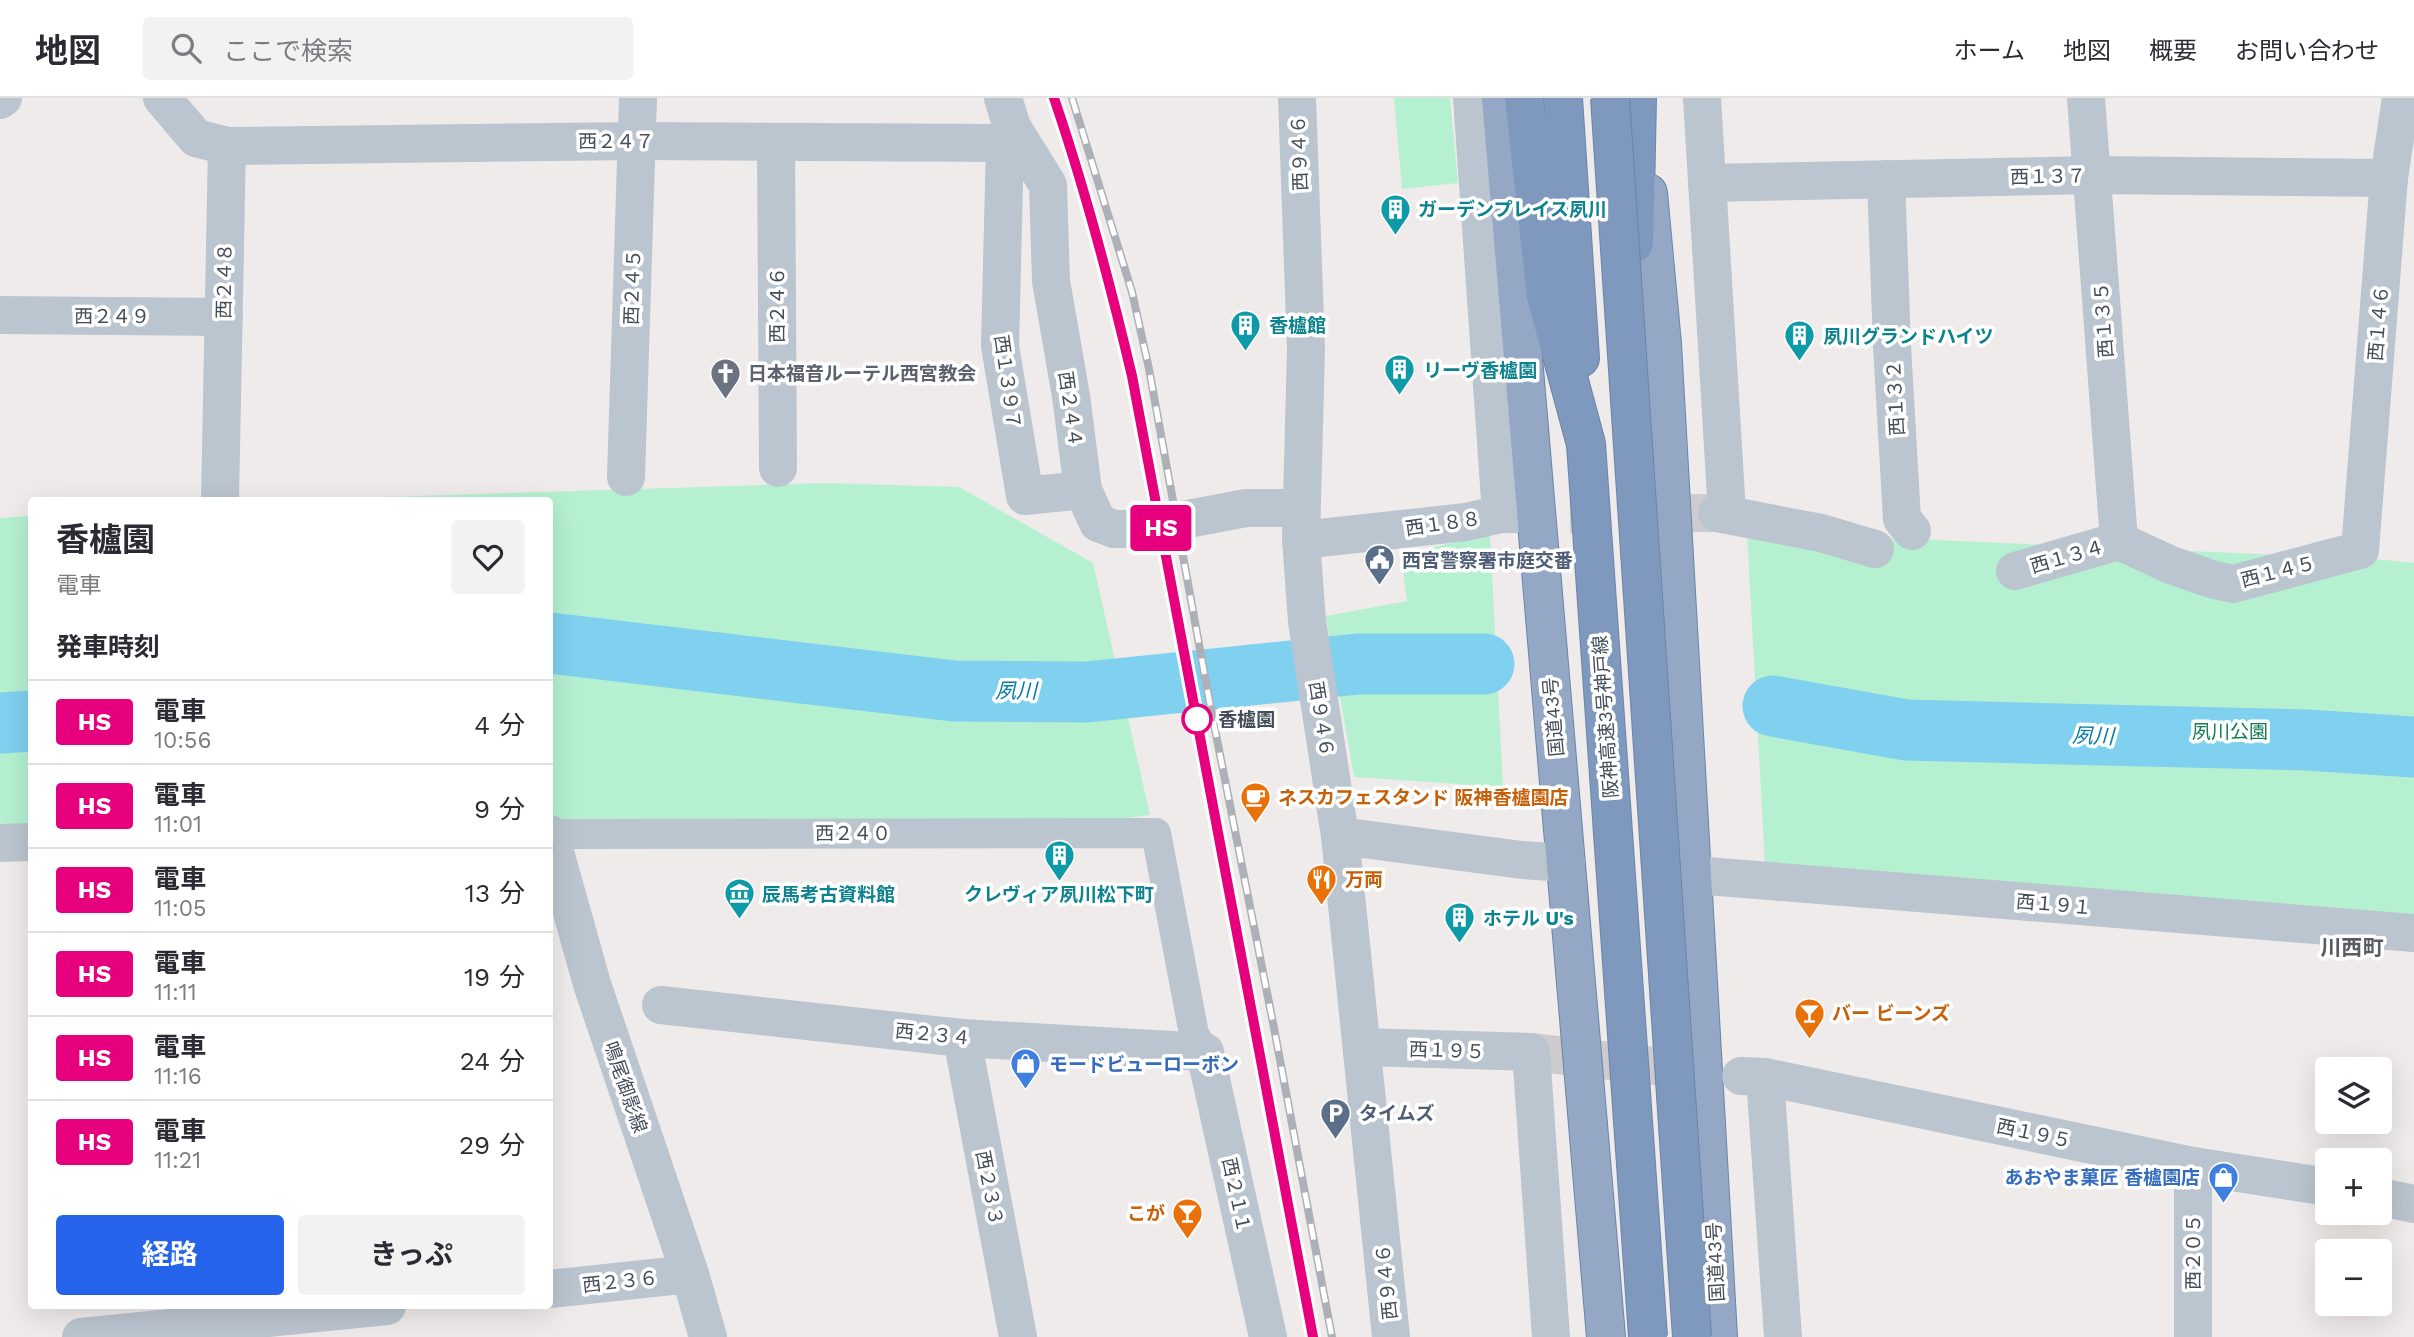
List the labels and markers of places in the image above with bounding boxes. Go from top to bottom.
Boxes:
building icon: ガーデンプレイス夙川 [1378,192,1412,236]
place label: ガーデンプレイス夙川 [1418,198,1607,221]
building icon: 香櫨館 [1229,308,1263,352]
place label: 香櫨館 [1269,314,1326,337]
building icon: 夙川グランドハイツ [1783,319,1817,363]
place label: 夙川グランドハイツ [1823,325,1994,348]
building icon: リーヴ香櫨園 [1383,353,1417,397]
church icon: 日本福音ルーテル西宮教会 [708,356,742,400]
place label: リーヴ香櫨園 [1423,359,1537,382]
place label: 日本福音ルーテル西宮教会 [748,362,976,385]
public building icon: 西宮警察署市庭交番 [1362,543,1396,587]
place label: 西宮警察署市庭交番 [1402,549,1573,572]
marker: 香櫨園 [1182,704,1212,734]
place label: 香櫨園 [1218,708,1275,731]
cafe icon: ネスカフェスタンド 阪神香櫨園店 [1238,780,1272,824]
place label: ネスカフェスタンド 阪神香櫨園店 [1278,786,1568,809]
building icon: クレヴィア夙川松下町 [1042,838,1076,882]
restaurant icon: 万両 [1305,862,1339,906]
place label: 万両 [1345,868,1383,891]
museum icon: 辰馬考古資料館 [722,877,756,921]
place label: 辰馬考古資料館 [762,883,895,906]
place label: クレヴィア夙川松下町 [964,883,1154,906]
building icon: ホテル U's [1443,901,1477,945]
place label: ホテル U's [1483,907,1574,930]
bar icon: バー ビーンズ [1792,996,1826,1040]
place label: バー ビーンズ [1832,1002,1950,1025]
shop icon: モードビューローボン [1009,1047,1043,1091]
place label: モードビューローボン [1049,1053,1239,1076]
parking icon: タイムズ [1319,1096,1353,1140]
place label: タイムズ [1359,1102,1435,1125]
shop icon: あおやま菓匠 香櫨園店 [2206,1160,2240,1204]
place label: あおやま菓匠 香櫨園店 [2005,1166,2200,1189]
bar icon: こが [1171,1196,1205,1240]
place label: こが [1127,1202,1165,1225]

